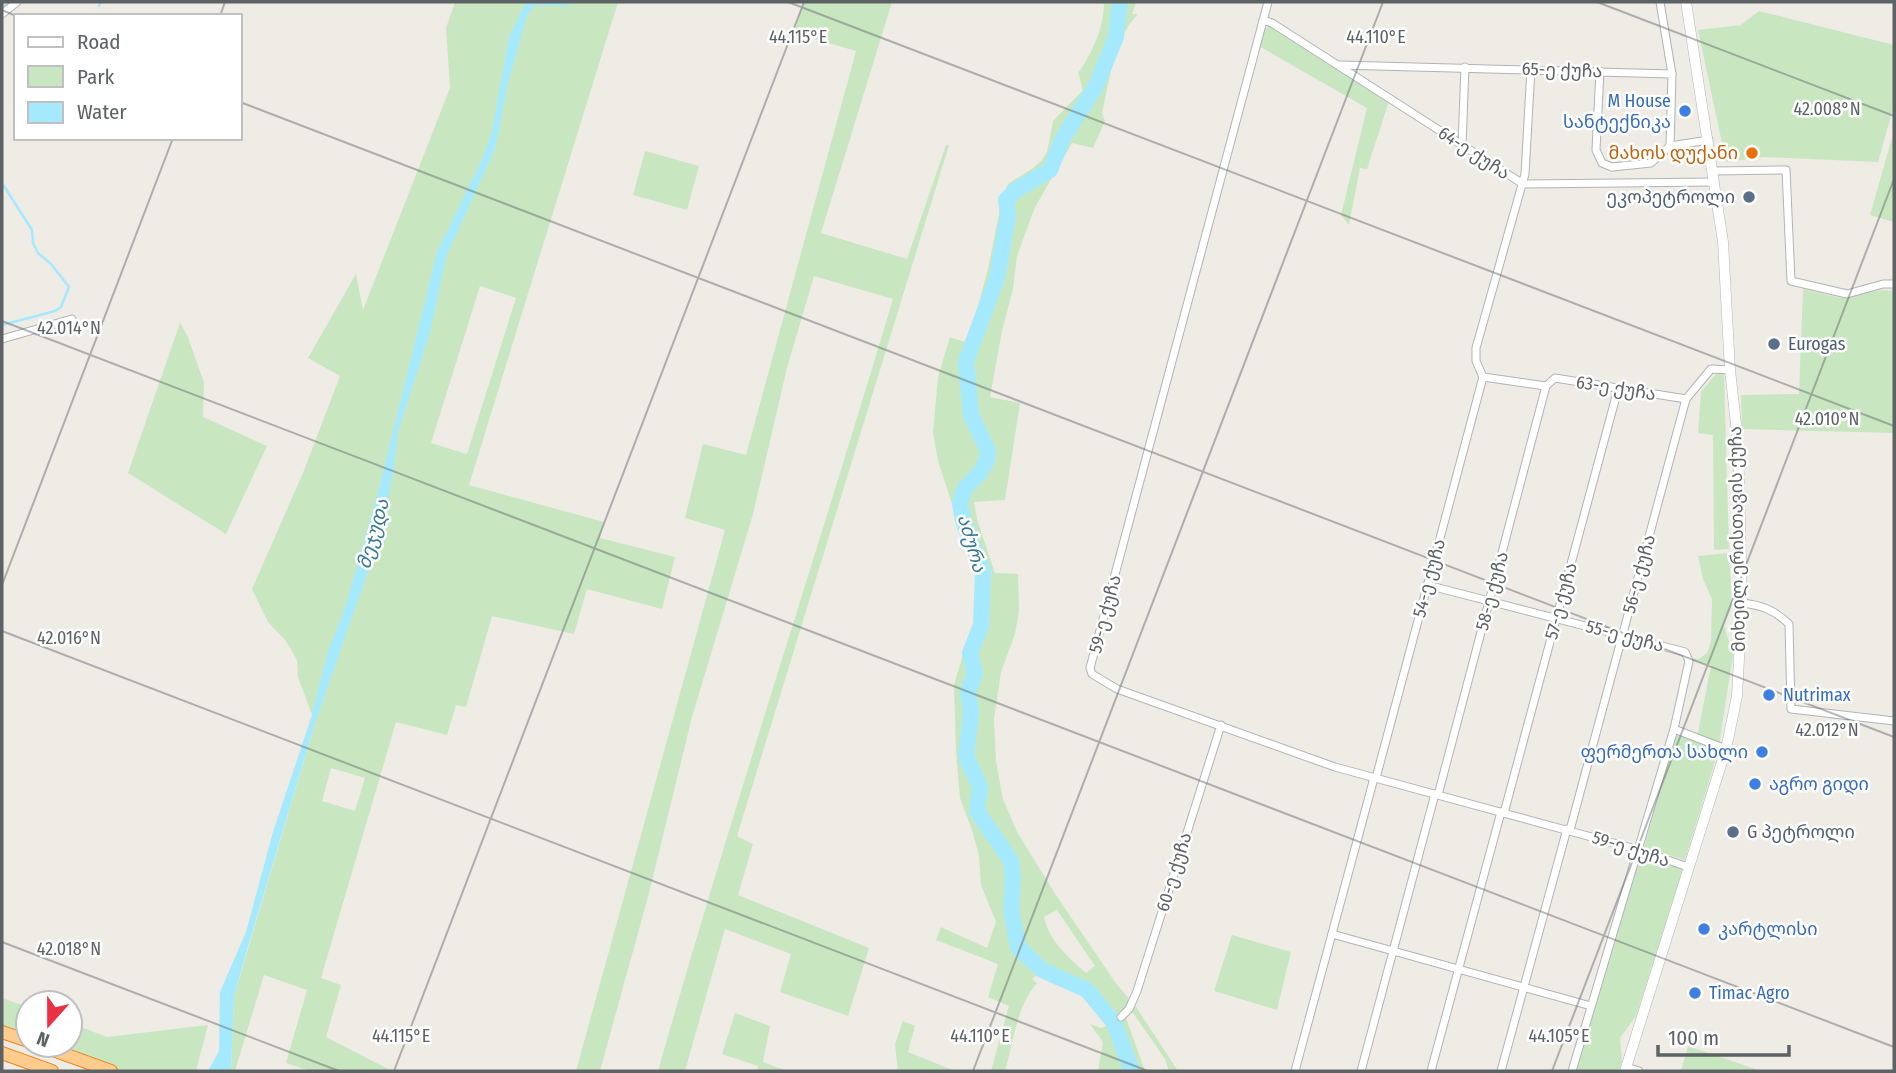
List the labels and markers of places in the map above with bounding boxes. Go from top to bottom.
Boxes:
place label: M House სანტექნიკა [1563,90,1671,133]
marker: M House სანტექნიკა [1677,103,1693,119]
place label: მახოს დუქანი [1609,142,1738,164]
marker: მახოს დუქანი [1744,145,1760,161]
place label: ეკოპეტროლი [1606,186,1735,208]
marker: ეკოპეტროლი [1741,189,1757,205]
place label: Eurogas [1788,333,1846,355]
marker: Eurogas [1766,336,1782,352]
place label: Nutrimax [1783,684,1851,706]
marker: Nutrimax [1761,687,1777,703]
place label: ფერმერთა სახლი [1580,741,1748,763]
marker: ფერმერთა სახლი [1754,744,1770,760]
place label: აგრო გიდი [1769,773,1869,795]
marker: აგრო გიდი [1747,776,1763,792]
place label: G პეტროლი [1747,821,1855,843]
marker: G პეტროლი [1725,824,1741,840]
place label: კარტლისი [1718,918,1818,940]
marker: კარტლისი [1696,921,1712,937]
place label: Timac Agro [1709,982,1790,1004]
marker: Timac Agro [1687,985,1703,1001]

